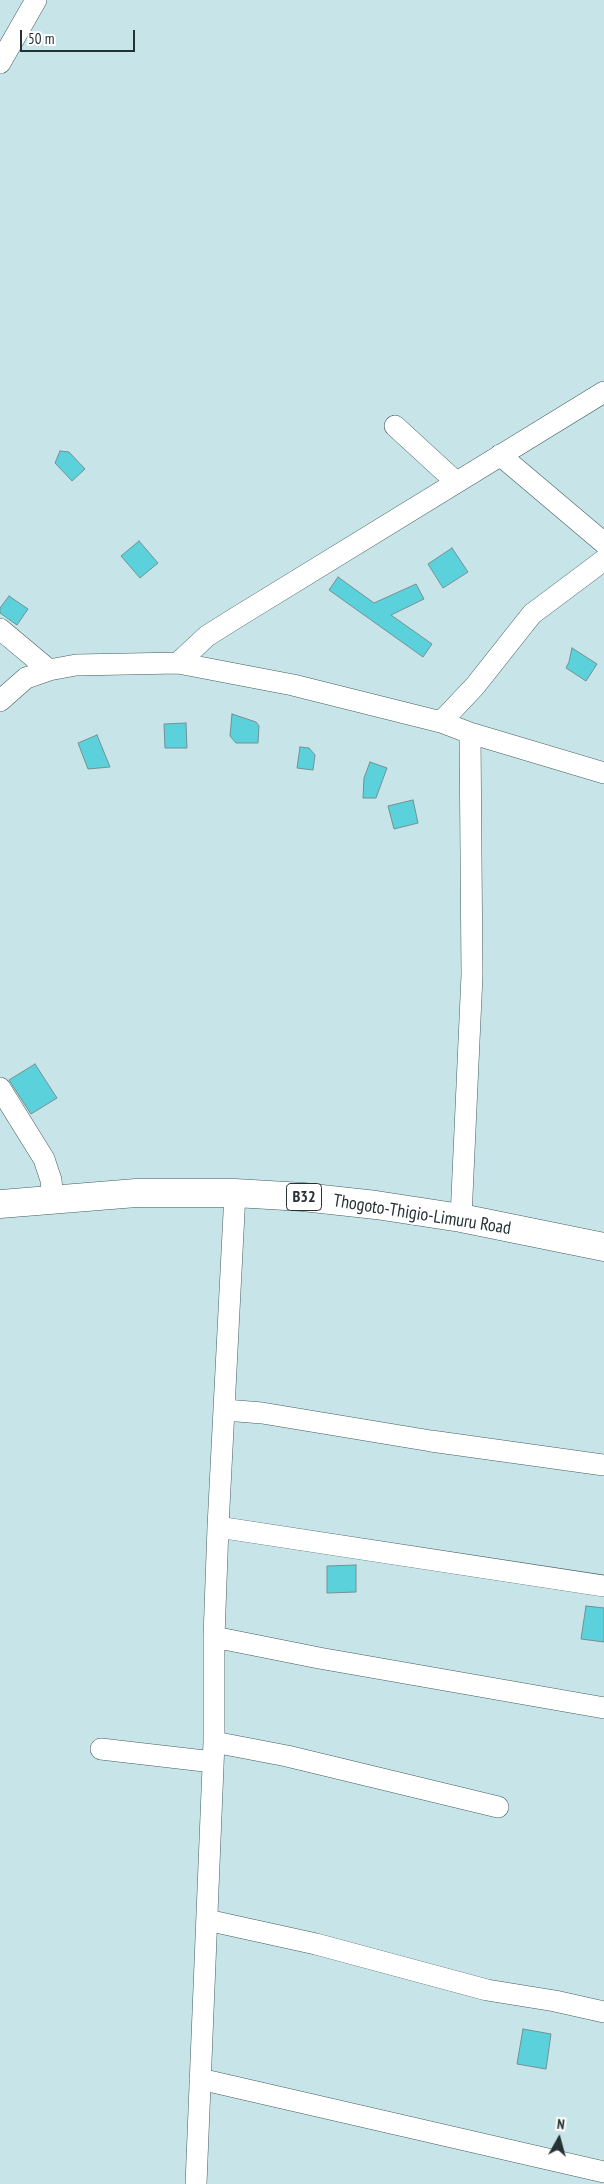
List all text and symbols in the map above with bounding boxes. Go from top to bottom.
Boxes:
scale bar [22,20,138,52]
text: 50 m [28,29,54,48]
road number: B32 [286,1184,322,1210]
street label: Thogoto-Thigio-Limuru Road [332,1190,512,1240]
north arrow [534,2114,584,2164]
text: N [556,2115,566,2134]

